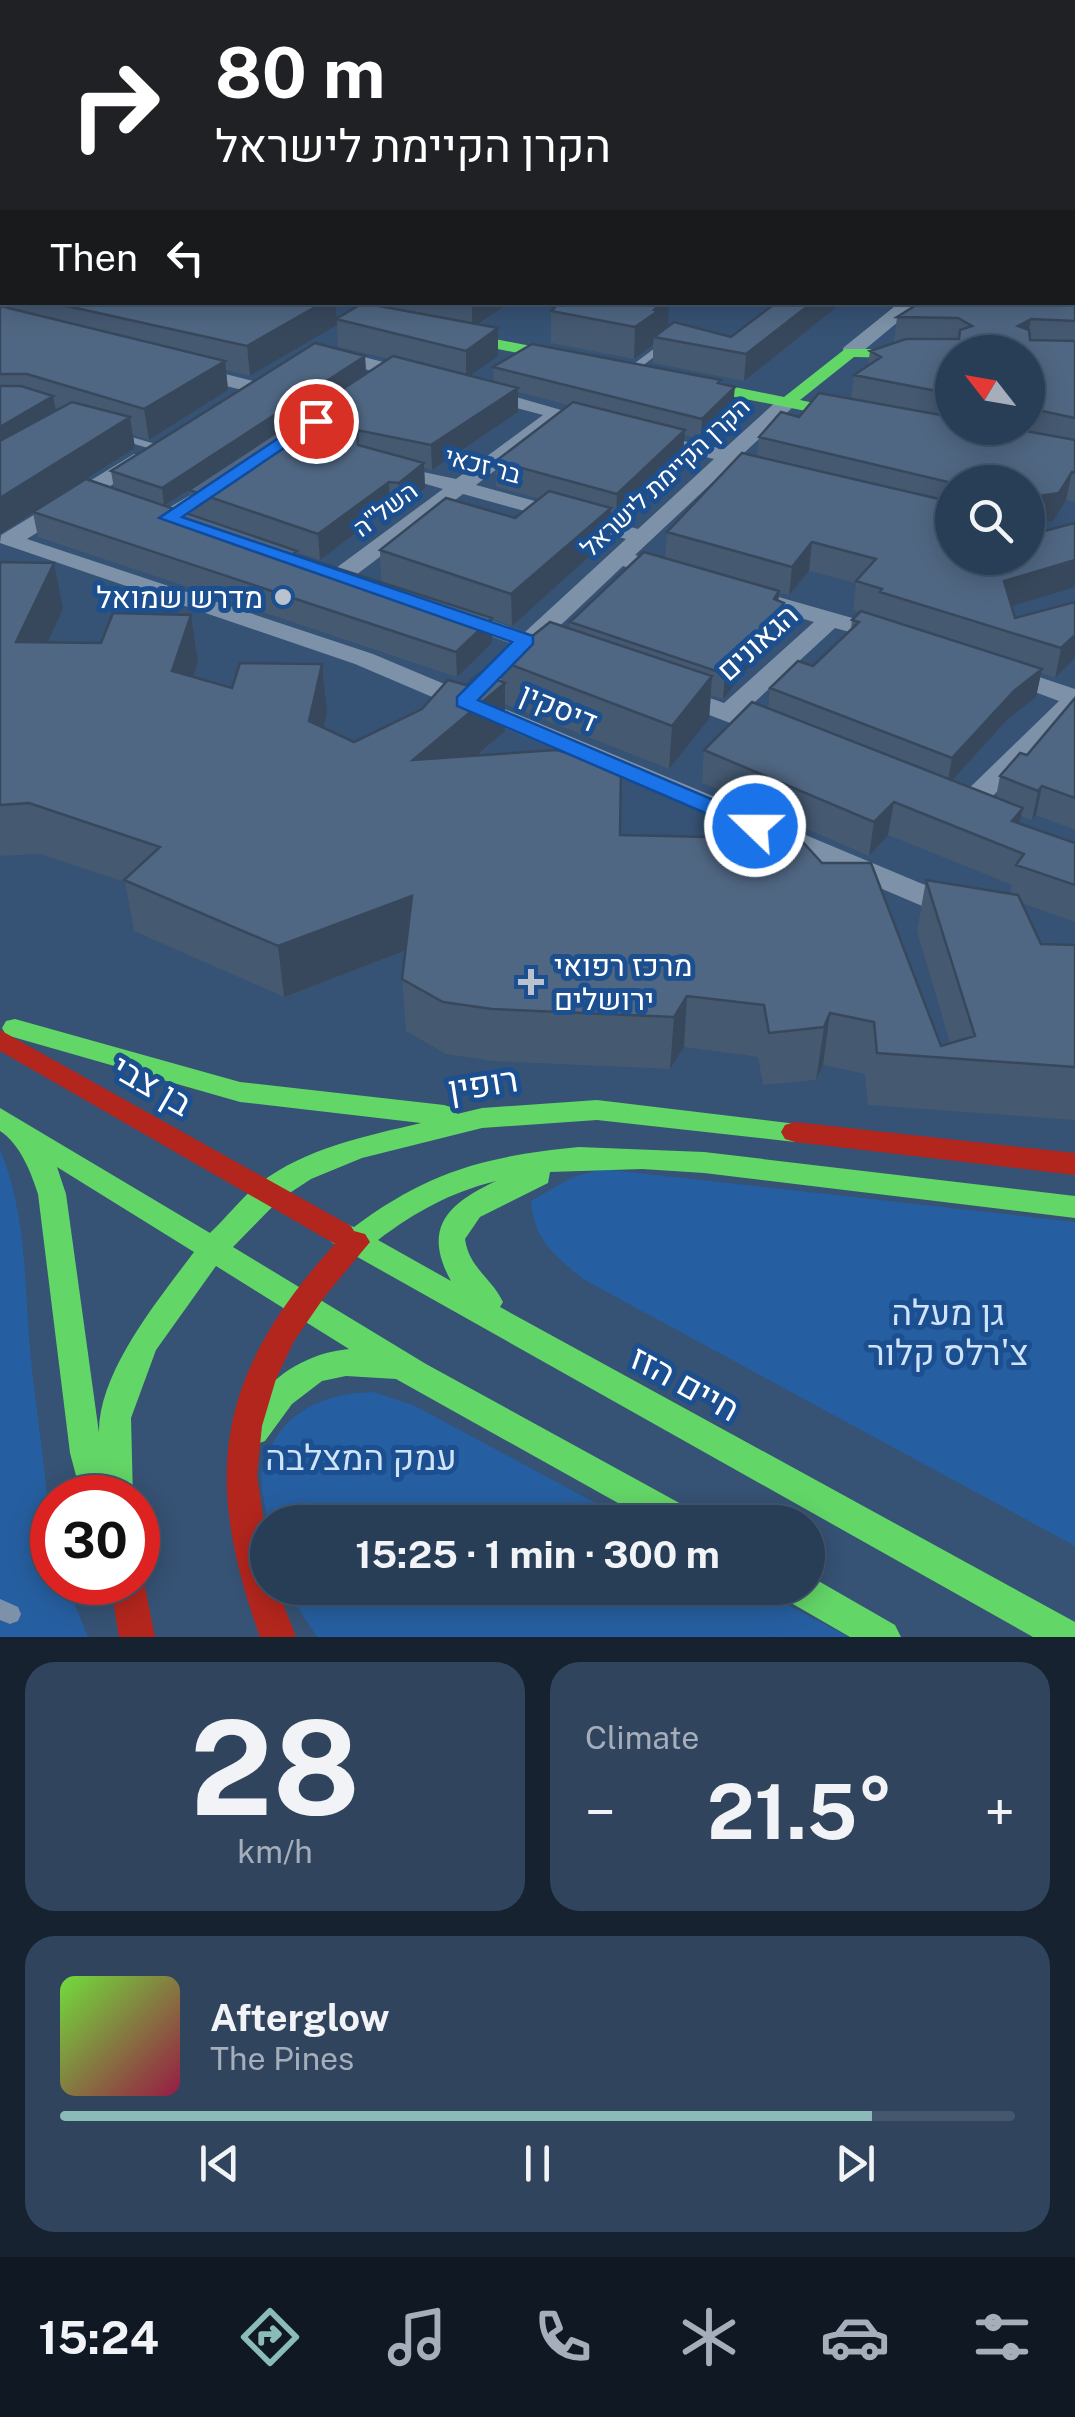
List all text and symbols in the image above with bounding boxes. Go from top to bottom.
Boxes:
text: 80 m [215,31,385,114]
icon: right [50,40,180,170]
text: הקרן הקיימת לישראל [215,119,611,172]
icon: left [158,230,213,285]
text: Then [50,235,138,280]
north arrow [935,335,1045,445]
map controls [935,335,1045,575]
pin [274,379,359,464]
street label: הקרן הקיימת לישראל [574,391,756,563]
icon: arrive [289,394,344,449]
street label: בר זכאי [442,440,524,490]
button: search [935,465,1045,575]
street label: השל"ה [347,475,423,543]
place label: מדרש שמואל [96,579,263,615]
marker: מדרש שמואל [272,586,294,608]
street label: הגאונים [709,596,805,688]
street label: דיסקין [515,675,603,739]
position arrow [703,774,807,878]
place label: מרכז רפואי ירושלים [554,947,692,1017]
marker: מרכז רפואי ירושלים [518,969,544,995]
street label: בן צבי [105,1046,199,1124]
street label: רופין [445,1058,521,1110]
park label: גן מעלה צ'רלס קלור [868,1292,1029,1373]
street label: חיים הזז [623,1336,747,1430]
park label: עמק המצלבה [265,1437,457,1478]
speed limit sign: 30 [30,1475,160,1605]
text: 15:25 · 1 min · 300 m [355,1532,720,1577]
text: 28 [190,1692,360,1844]
text: Climate [585,1719,699,1756]
text: 21.5° [707,1768,893,1856]
text: − [585,1780,616,1844]
text: + [985,1780,1015,1844]
text: km/h [237,1833,313,1870]
text: Afterglow [210,1995,390,2040]
text: The Pines [210,2040,354,2077]
icon: previous [192,2136,247,2191]
icon: pause [510,2136,565,2191]
icon: next [828,2136,883,2191]
icon: directions [235,2302,305,2372]
icon: music [382,2302,452,2372]
icon: phone [528,2302,598,2372]
icon: climate [674,2302,744,2372]
icon: car [820,2302,890,2372]
icon: filters [967,2302,1037,2372]
text: 15:24 [38,2311,159,2364]

